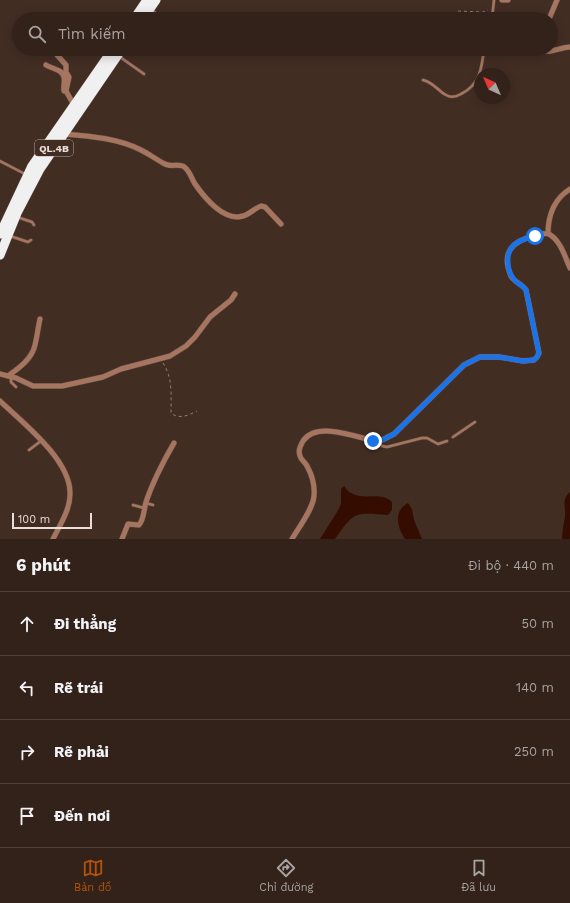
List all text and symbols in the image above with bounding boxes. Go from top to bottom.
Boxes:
search box [12,12,558,56]
icon: search [26,23,48,45]
text: Tìm kiếm [58,25,126,43]
north arrow [474,68,510,104]
road number: QL.4B [35,140,73,156]
route start [526,227,544,245]
route end [364,432,382,450]
scale bar [12,511,92,530]
text: 100 m [18,513,50,526]
text: 6 phút [16,555,71,575]
text: Đi bộ · 440 m [468,558,554,573]
icon: ahead [16,613,38,635]
text: Đi thẳng [54,615,116,633]
text: 50 m [522,616,554,631]
icon: left [16,677,38,699]
text: Rẽ trái [54,679,103,697]
text: 140 m [516,680,554,695]
icon: right [16,741,38,763]
text: Rẽ phải [54,743,109,761]
text: 250 m [514,744,554,759]
icon: arrive [16,805,38,827]
text: Đến nơi [54,807,110,825]
tab: Bản đồ [74,857,111,894]
tab: Chỉ đường [259,857,313,894]
tab: Đã lưu [461,857,496,894]

